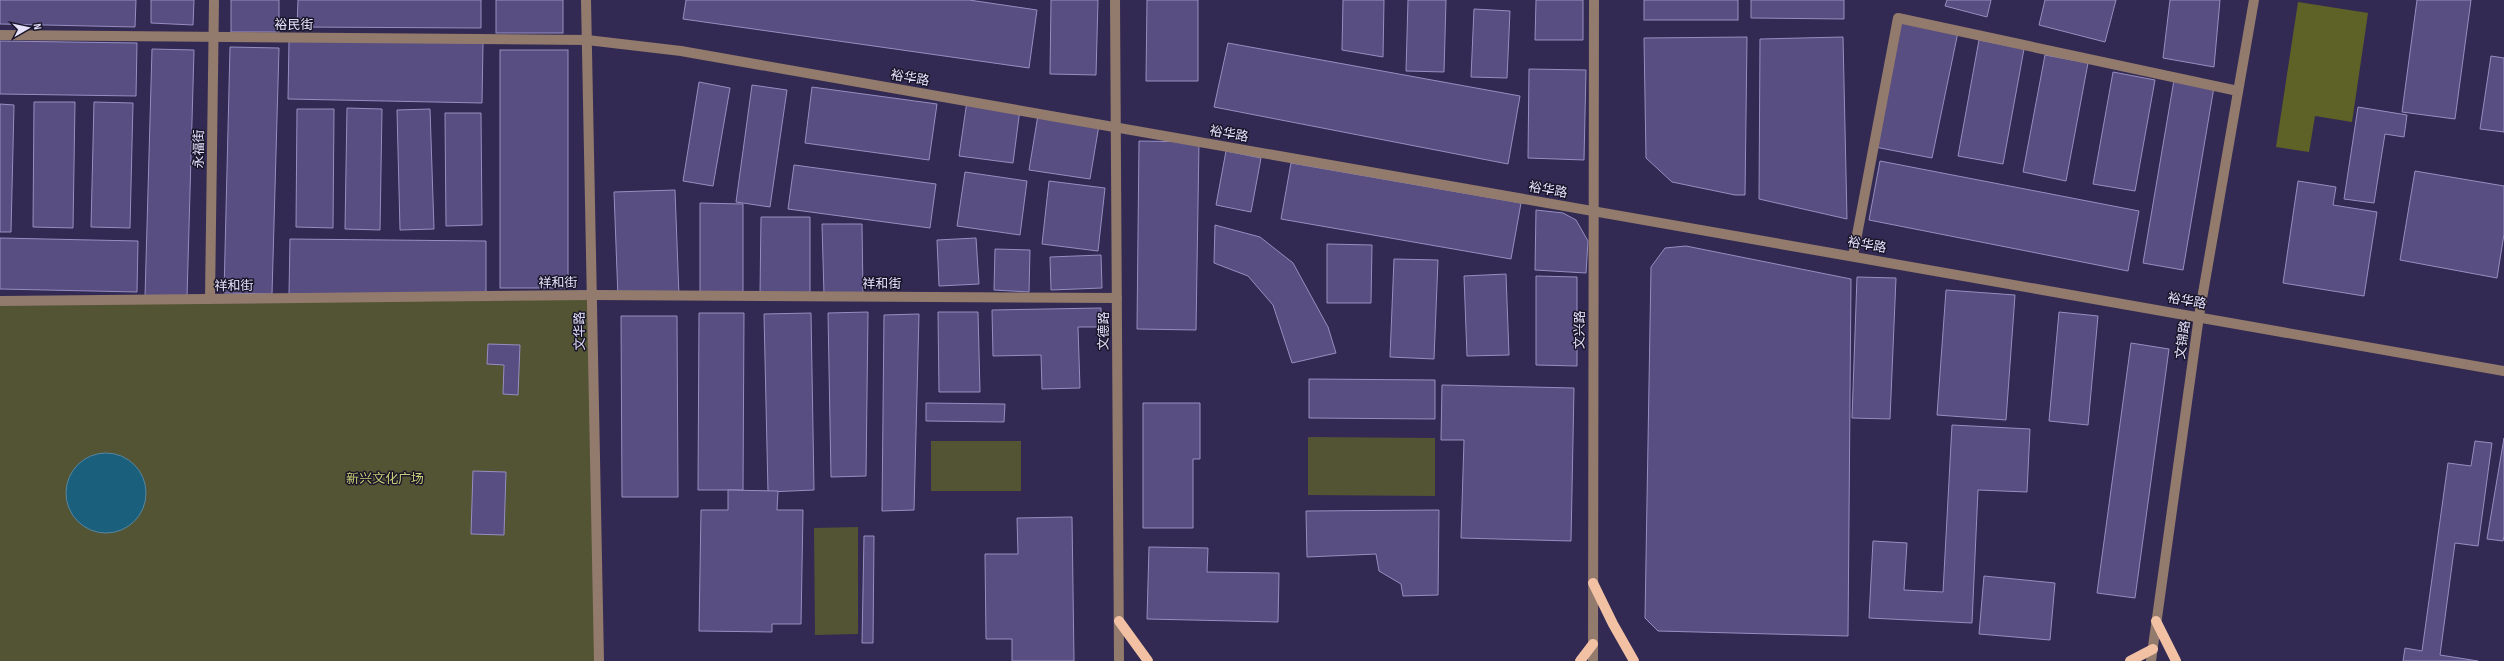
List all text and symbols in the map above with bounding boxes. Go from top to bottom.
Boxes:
north arrow [8,8,48,48]
street label: 裕民街 [274,17,314,33]
text: N [31,23,44,31]
street label: 裕华路 [889,67,931,89]
street label: 裕华路 [1208,123,1250,145]
street label: 永福街 [191,129,207,169]
street label: 裕华路 [1527,179,1569,201]
street label: 裕华路 [1846,234,1888,256]
street label: 祥和街 [538,275,578,291]
street label: 祥和街 [862,276,902,292]
street label: 祥和街 [214,278,254,294]
street label: 裕华路 [2166,290,2208,312]
street label: 文兴路 [1572,310,1588,350]
street label: 文华路 [572,311,588,351]
street label: 文德路 [1096,311,1112,351]
street label: 文锦路 [2172,320,2194,360]
park label: 新兴文化广场 [346,471,424,487]

